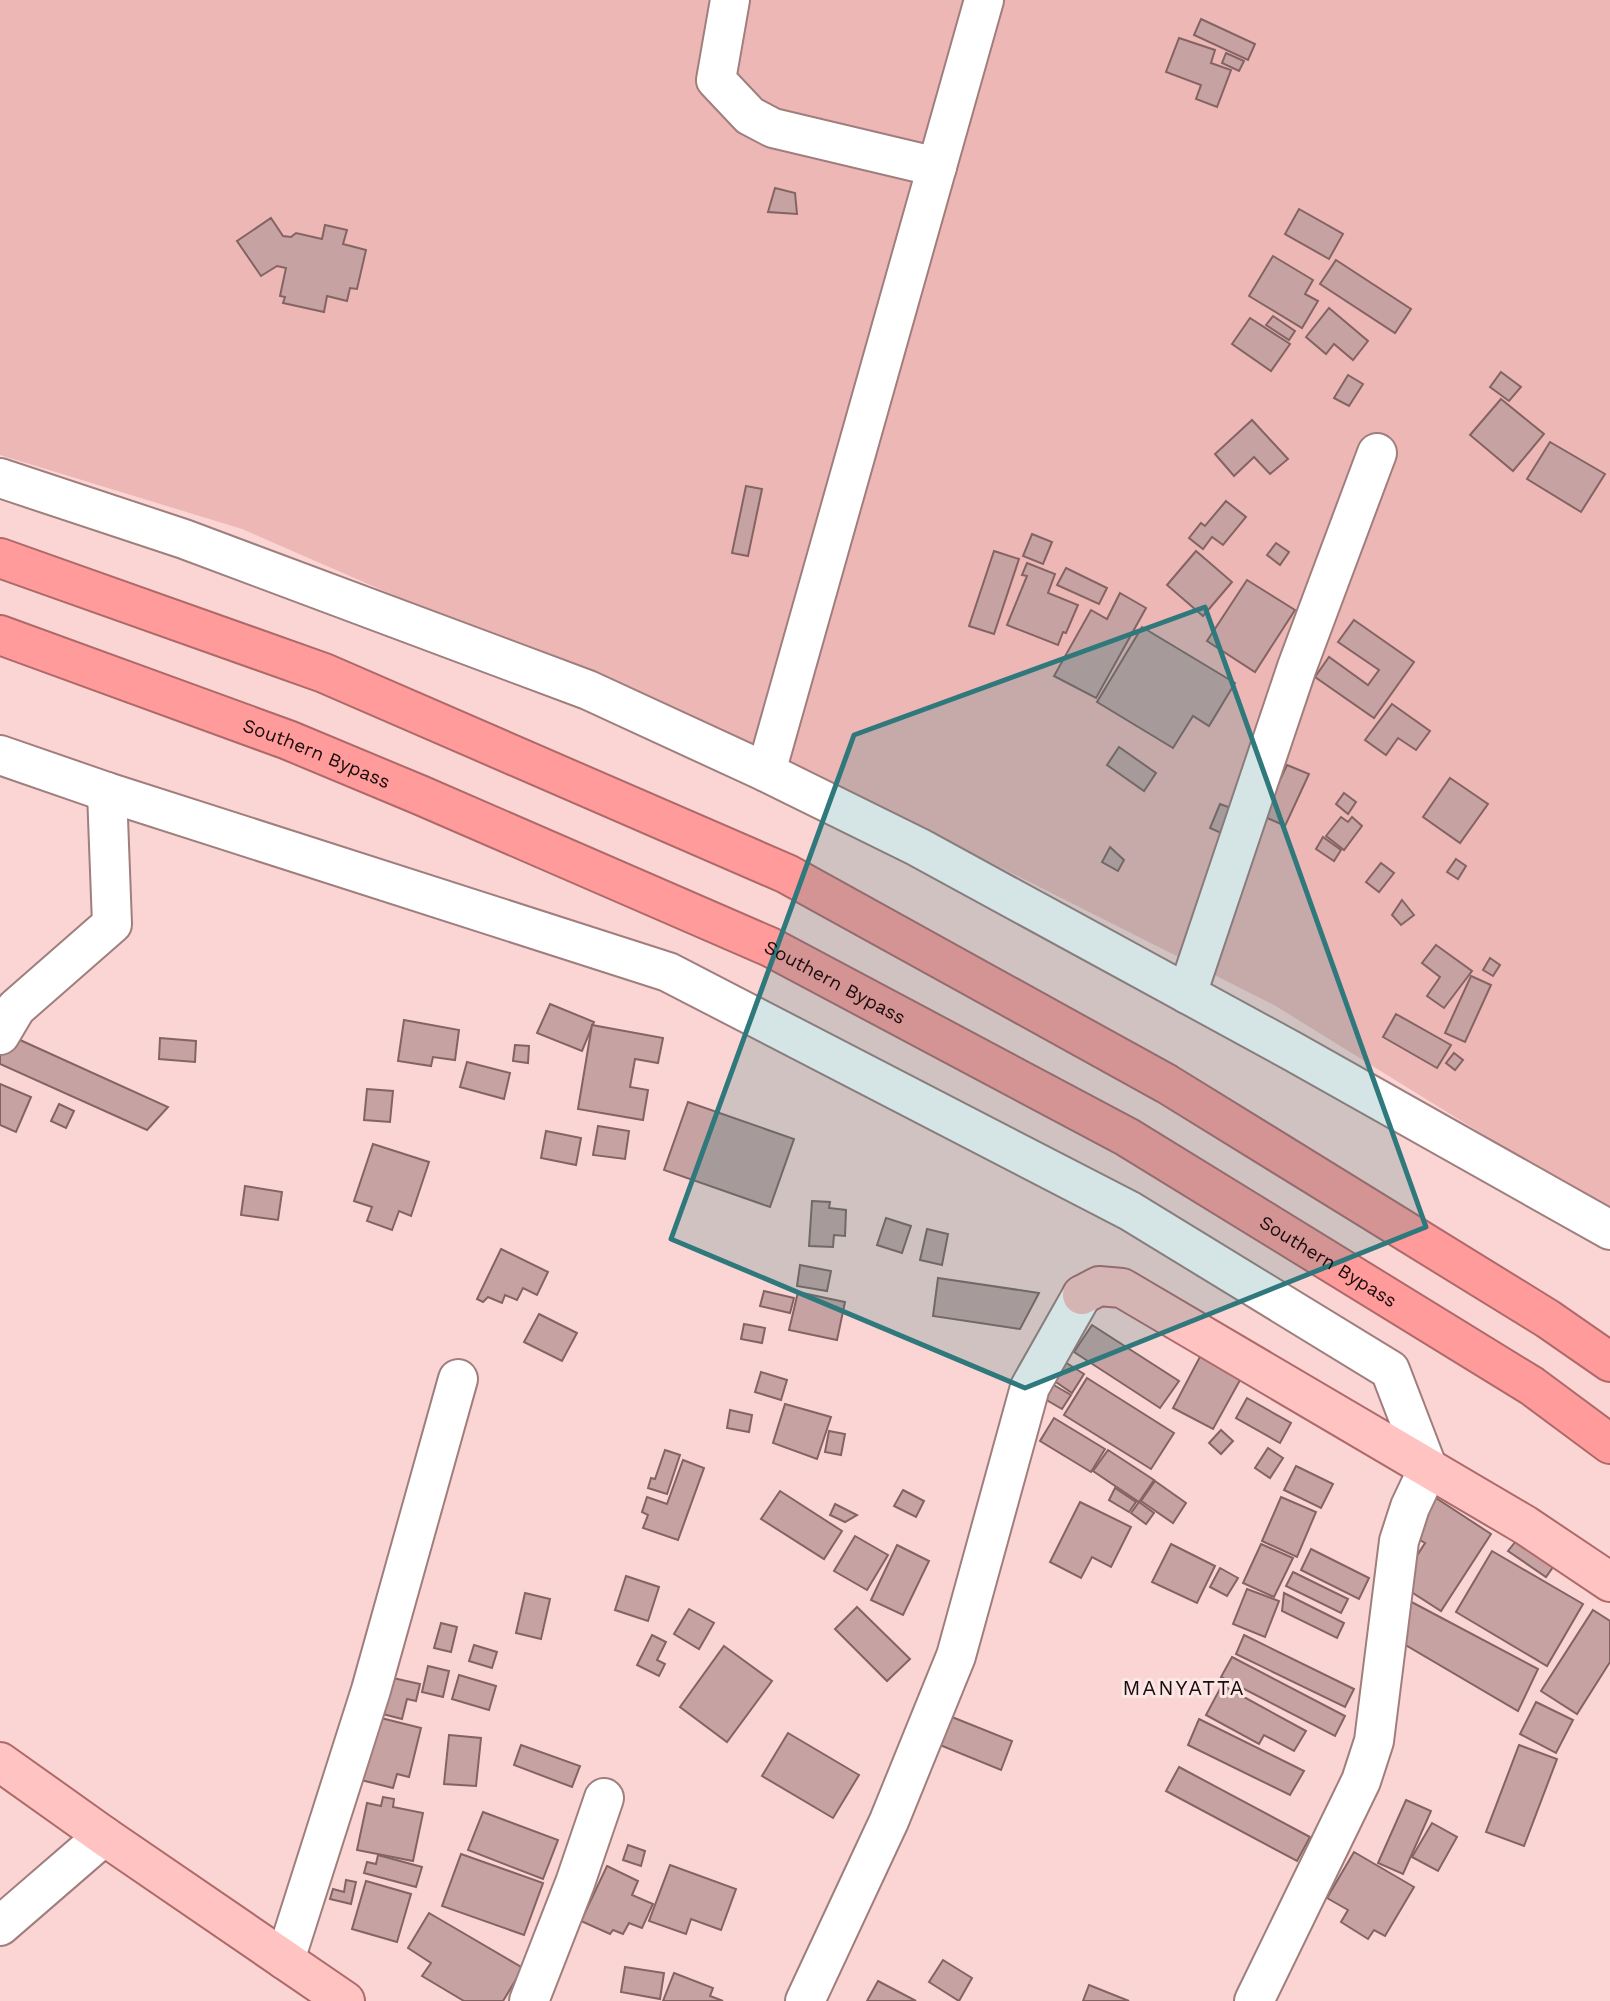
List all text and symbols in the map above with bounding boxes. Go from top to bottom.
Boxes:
street label: Southern Bypass [240,714,394,793]
street label: Southern Bypass [760,935,910,1029]
street label: Southern Bypass [1255,1210,1401,1312]
district label: MANYATTA [1122,1675,1246,1700]

